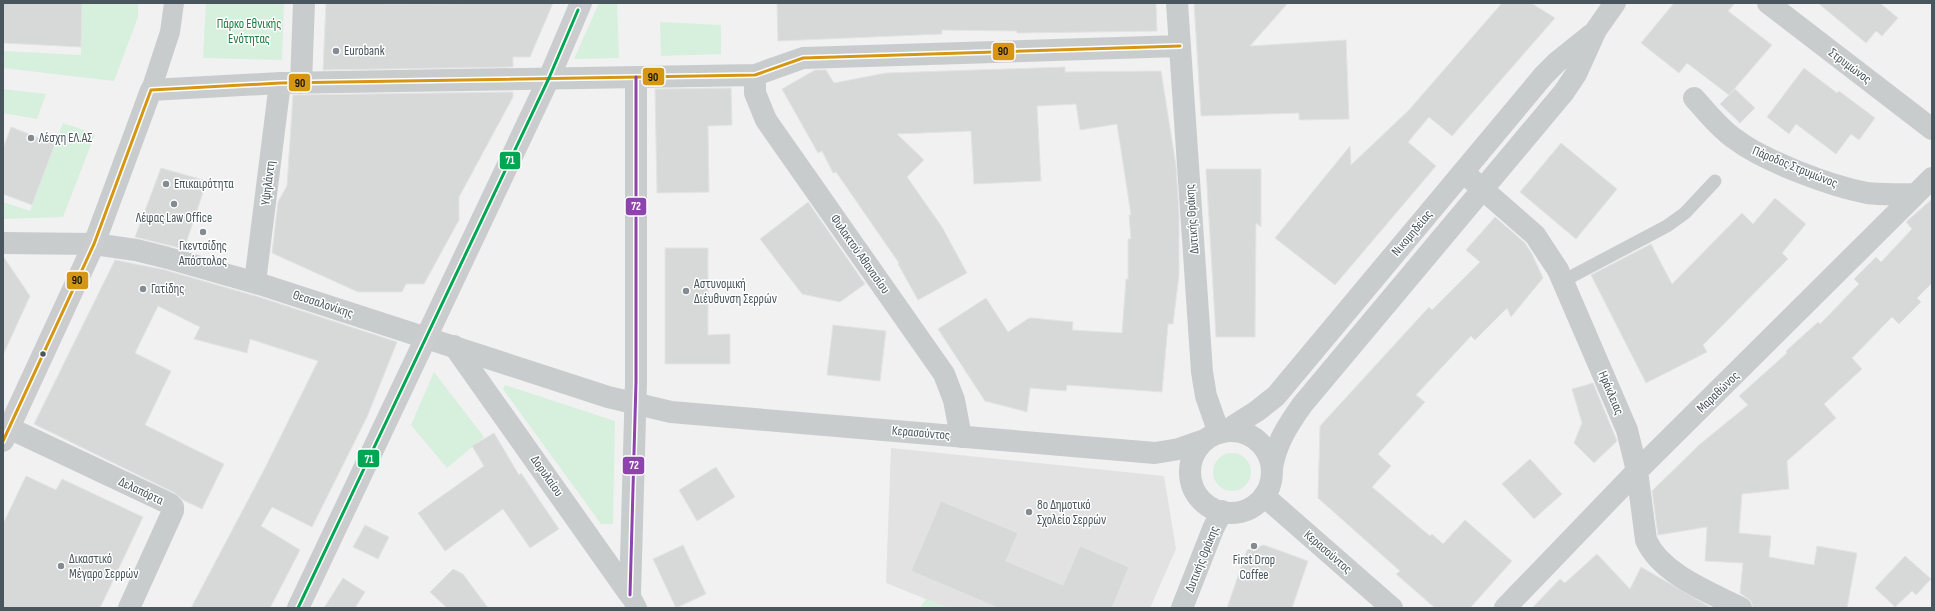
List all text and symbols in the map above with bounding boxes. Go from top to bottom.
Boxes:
park label: Πάρκο Εθνικής Ενότητας [217,16,281,47]
line badge: 90 [992,42,1015,61]
place label: Eurobank [344,43,385,59]
text: 90 [998,45,1008,58]
street label: Στρυμώνος [1825,45,1875,87]
marker: Eurobank [331,46,341,56]
line badge: 90 [642,67,665,86]
text: 90 [648,71,658,84]
line badge: 90 [288,73,311,92]
text: 90 [295,77,305,90]
place label: Λέσχη ΕΛ.ΑΣ [38,130,92,146]
marker: Λέσχη ΕΛ.ΑΣ [26,133,36,143]
street label: Πάροδος Στρυμώνος [1750,143,1840,191]
line badge: 71 [499,151,521,170]
text: 71 [505,154,515,167]
street label: Υψηλάντη [257,160,279,206]
place label: Επικαιρότητα [174,176,234,192]
marker: Επικαιρότητα [161,179,171,189]
street label: Δυτικής Θράκης [1182,184,1202,254]
line badge: 72 [625,197,647,216]
marker: Λέφας Law Office [169,199,179,209]
text: 72 [631,200,641,213]
street label: Νικομηδείας [1388,207,1436,259]
place label: Λέφας Law Office [135,210,212,226]
street label: Φυλακτού Αθανασίου [827,211,893,297]
marker: Γκεντσίδης Απόστολος [198,227,208,237]
place label: Γκεντσίδης Απόστολος [178,238,227,269]
line badge: 90 [66,271,89,290]
text: 90 [72,274,82,287]
place label: Αστυνομική Διέυθυνση Σερρών [693,276,777,307]
place label: Γατίδης [151,281,184,297]
marker: Γατίδης [138,284,148,294]
marker: Αστυνομική Διέυθυνση Σερρών [681,286,691,296]
street label: Θεσσαλονίκης [291,287,355,321]
unlabelled marker [38,349,48,359]
street label: Μαραθώνος [1693,368,1743,416]
street label: Ηράκλειας [1595,369,1627,417]
street label: Κερασούντος [891,422,951,444]
line badge: 71 [357,449,380,468]
street label: Δορυλαίου [527,452,567,500]
text: 71 [364,453,374,466]
line badge: 72 [622,456,645,475]
text: 72 [629,459,639,472]
street label: Δελαπόρτα [116,474,167,509]
place label: 8ο Δημοτικό Σχολείο Σερρών [1037,497,1106,528]
marker: 8ο Δημοτικό Σχολείο Σερρών [1024,507,1034,517]
street label: Δυτικής Θράκης [1181,524,1223,594]
street label: Κερασούντος [1301,527,1355,577]
marker: First Drop Coffee [1249,541,1259,551]
place label: Δικαστικό Μέγαρο Σερρών [69,551,138,582]
place label: First Drop Coffee [1233,552,1275,583]
marker: Δικαστικό Μέγαρο Σερρών [56,561,66,571]

